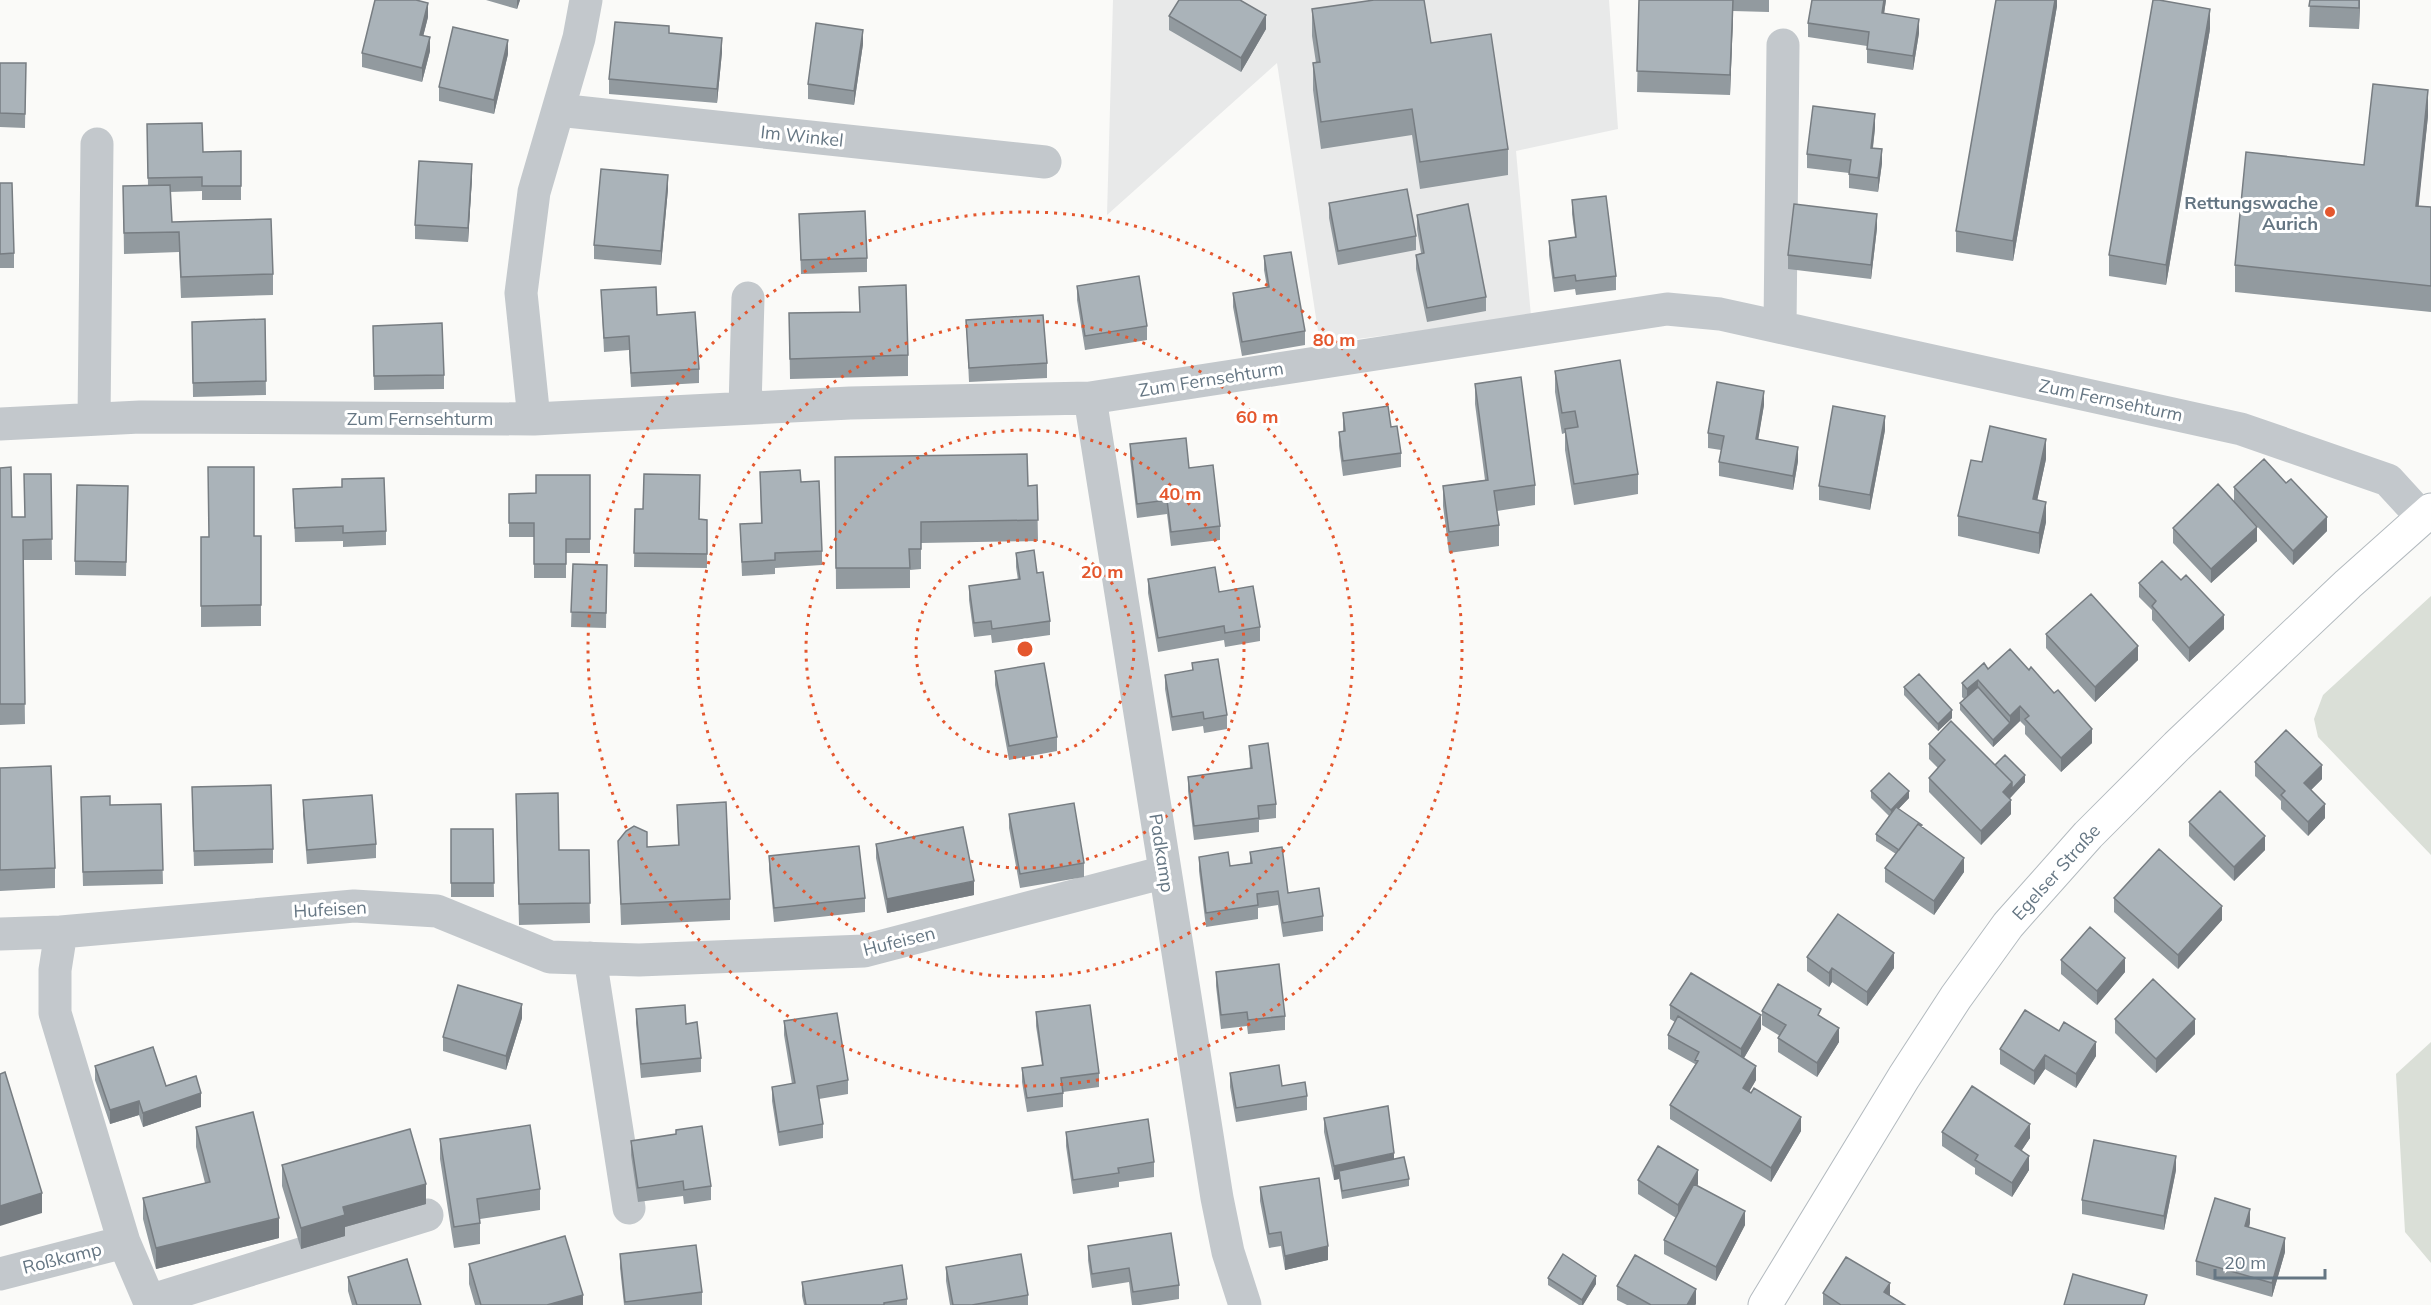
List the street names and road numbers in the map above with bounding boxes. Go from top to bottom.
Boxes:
street label: Im Winkel [759,120,845,152]
street label: Zum Fernsehturm [1137,356,1285,402]
street label: Zum Fernsehturm [2037,374,2185,426]
street label: Zum Fernsehturm [347,407,493,430]
street label: Padkamp [1144,812,1180,894]
street label: Egelser Straße [2007,819,2105,925]
street label: Hufeisen [293,896,367,922]
street label: Hufeisen [861,921,937,961]
street label: Roßkamp [20,1237,104,1279]

